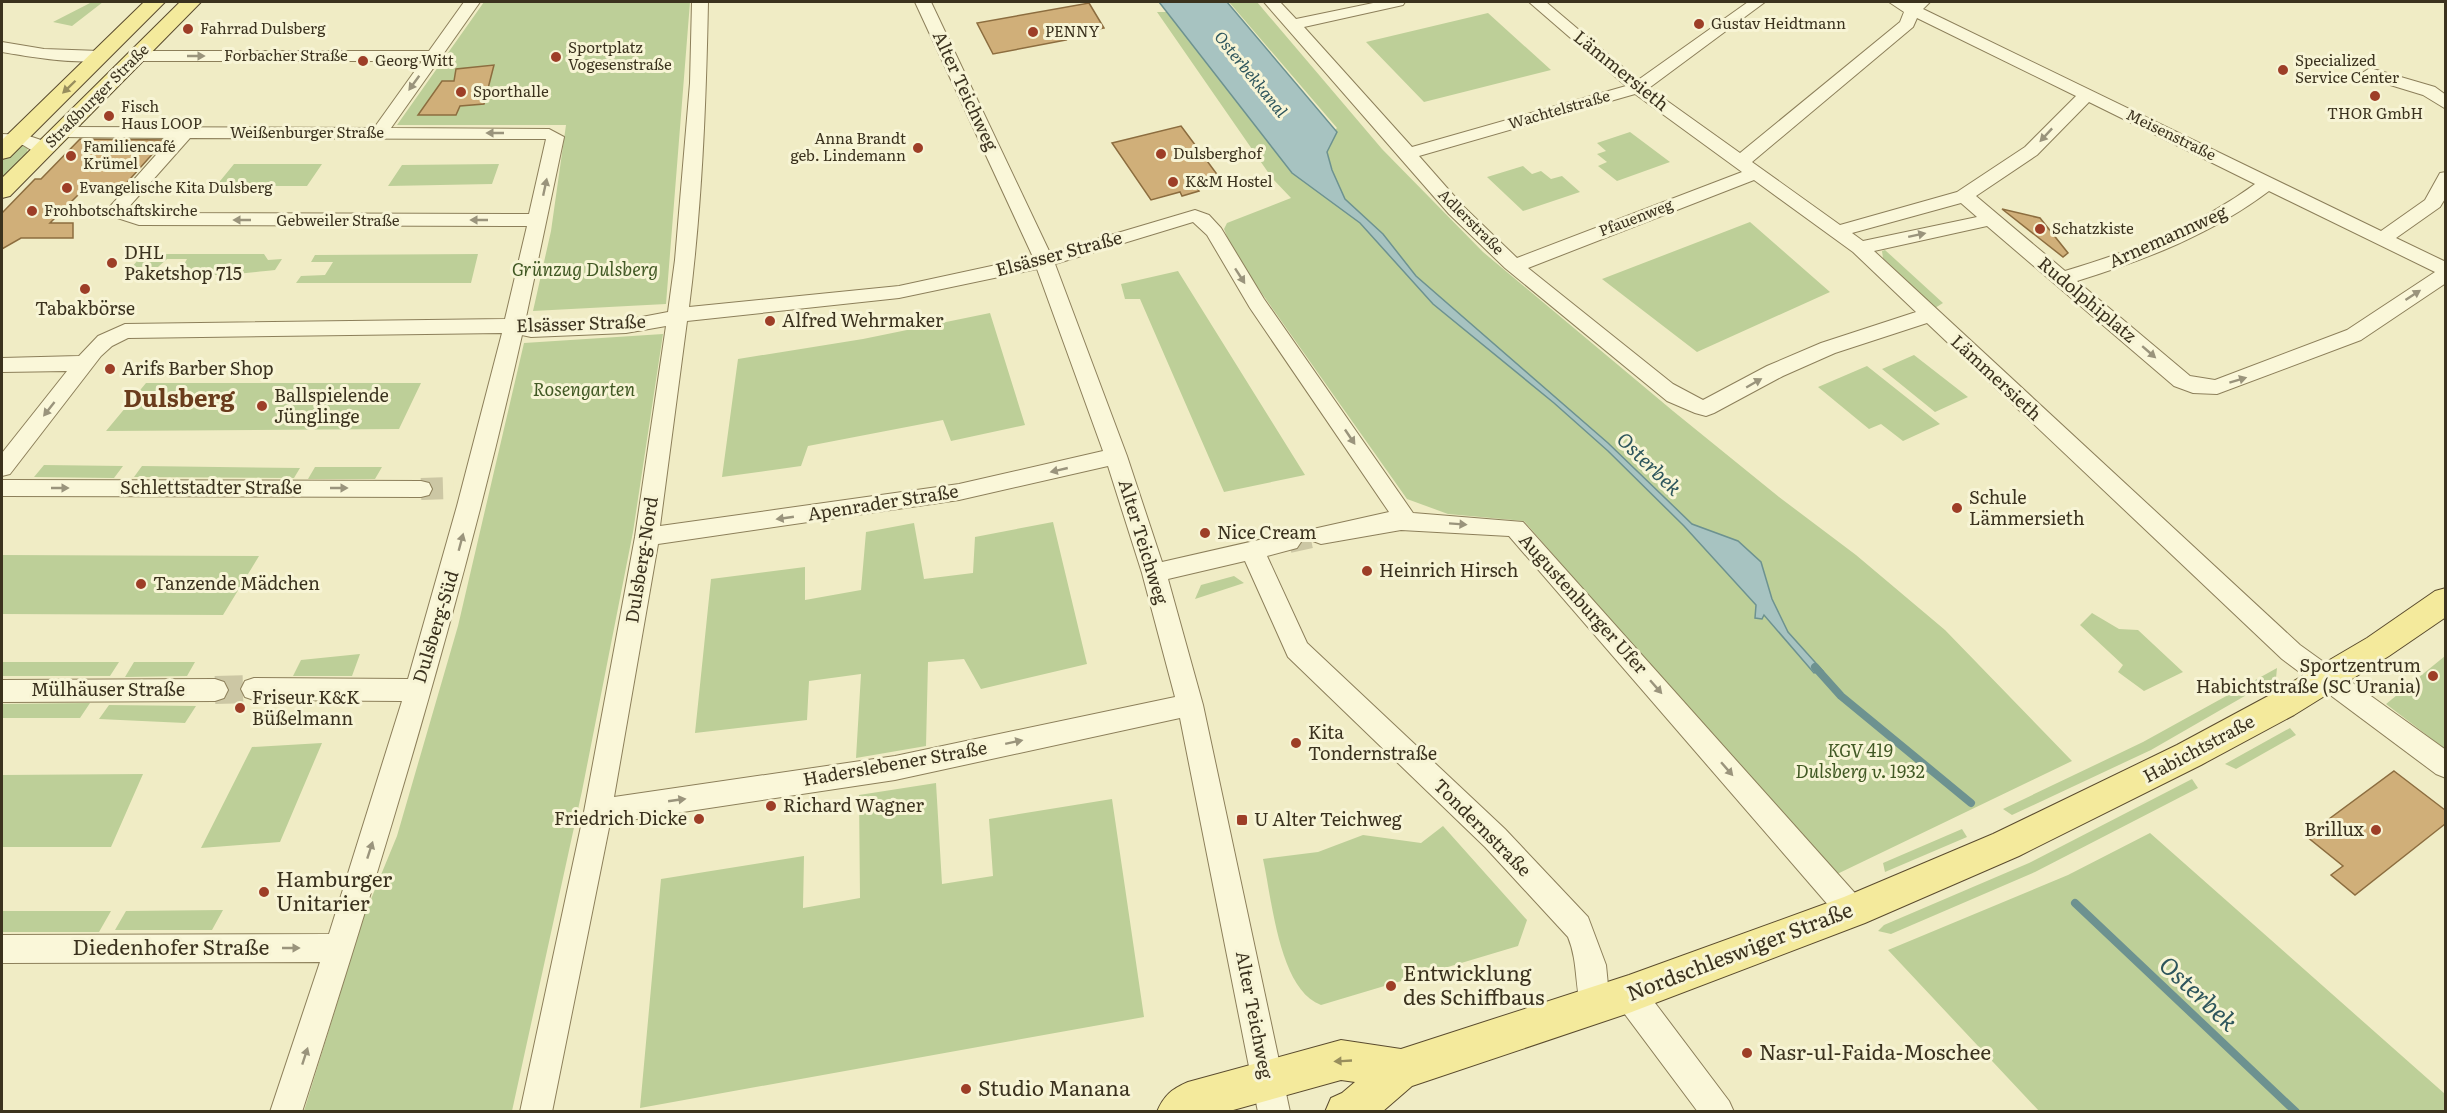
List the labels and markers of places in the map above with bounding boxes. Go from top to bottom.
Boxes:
place label: Gustav Heidtmann [1711,11,1846,34]
place label: Fahrrad Dulsberg [200,16,326,39]
marker: Gustav Heidtmann [1692,17,1706,31]
place label: PENNY [1045,19,1100,42]
marker: Fahrrad Dulsberg [181,22,195,36]
marker: PENNY [1026,25,1040,39]
place label: Sportplatz Vogesenstraße [568,35,672,75]
place label: Georg Witt [375,48,454,71]
place label: Specialized Service Center [2295,48,2399,88]
marker: Sportplatz Vogesenstraße [549,50,563,64]
marker: Georg Witt [356,54,370,68]
marker: Specialized Service Center [2276,63,2290,77]
place label: Sporthalle [473,79,549,102]
marker: Sporthalle [454,85,468,99]
marker: THOR GmbH [2368,89,2382,103]
place label: Fisch Haus LOOP [121,94,202,134]
place label: THOR GmbH [2327,101,2423,124]
marker: Fisch Haus LOOP [102,109,116,123]
place label: Anna Brandt geb. Lindemann [790,126,906,166]
place label: Familiencafé Krümel [83,134,176,174]
marker: Anna Brandt geb. Lindemann [911,141,925,155]
place label: Dulsberghof [1173,141,1263,164]
marker: Dulsberghof [1154,147,1168,161]
marker: Familiencafé Krümel [64,149,78,163]
place label: K&M Hostel [1185,169,1272,192]
place label: Evangelische Kita Dulsberg [79,175,273,198]
marker: K&M Hostel [1166,175,1180,189]
marker: Evangelische Kita Dulsberg [60,181,74,195]
place label: Frohbotschaftskirche [44,198,198,221]
marker: Frohbotschaftskirche [25,204,39,218]
place label: Schatzkiste [2052,216,2134,239]
marker: Schatzkiste [2033,222,2047,236]
place label: DHL Paketshop 715 [124,238,242,286]
marker: DHL Paketshop 715 [105,256,119,270]
marker: Tabakbörse [78,282,92,296]
place label: Tabakbörse [35,294,135,321]
place label: Alfred Wehrmaker [782,306,944,333]
marker: Alfred Wehrmaker [763,314,777,328]
place label: Arifs Barber Shop [122,354,274,381]
marker: Arifs Barber Shop [103,362,117,376]
place label: Ballspielende Jünglinge [274,381,389,429]
marker: Ballspielende Jünglinge [255,399,269,413]
place label: Schule Lämmersieth [1969,483,2085,531]
marker: Schule Lämmersieth [1950,501,1964,515]
place label: Nice Cream [1217,518,1317,545]
marker: Nice Cream [1198,526,1212,540]
place label: Heinrich Hirsch [1379,556,1518,583]
marker: Heinrich Hirsch [1360,564,1374,578]
place label: Tanzende Mädchen [153,569,320,596]
marker: Tanzende Mädchen [134,577,148,591]
place label: Sportzentrum Habichtstraße (SC Urania) [2196,651,2421,699]
marker: Sportzentrum Habichtstraße (SC Urania) [2426,669,2440,683]
place label: Friseur K&K Büßelmann [252,683,360,731]
marker: Friseur K&K Büßelmann [233,701,247,715]
place label: Kita Tondernstraße [1308,718,1437,766]
marker: Kita Tondernstraße [1289,736,1303,750]
place label: Richard Wagner [783,791,924,818]
marker: Richard Wagner [764,799,778,813]
place label: Friedrich Dicke [554,804,687,831]
place label: U Alter Teichweg [1254,805,1403,832]
marker: Friedrich Dicke [692,812,706,826]
marker: U Alter Teichweg [1235,813,1249,827]
place label: Brillux [2304,815,2365,842]
marker: Brillux [2369,823,2383,837]
place label: Hamburger Unitarier [276,862,392,917]
marker: Hamburger Unitarier [257,885,271,899]
place label: Entwicklung des Schiffbaus [1403,956,1544,1011]
marker: Entwicklung des Schiffbaus [1384,979,1398,993]
place label: Nasr-ul-Faida-Moschee [1759,1035,1991,1066]
marker: Nasr-ul-Faida-Moschee [1740,1046,1754,1060]
place label: Studio Manana [978,1071,1131,1102]
marker: Studio Manana [959,1082,973,1096]

